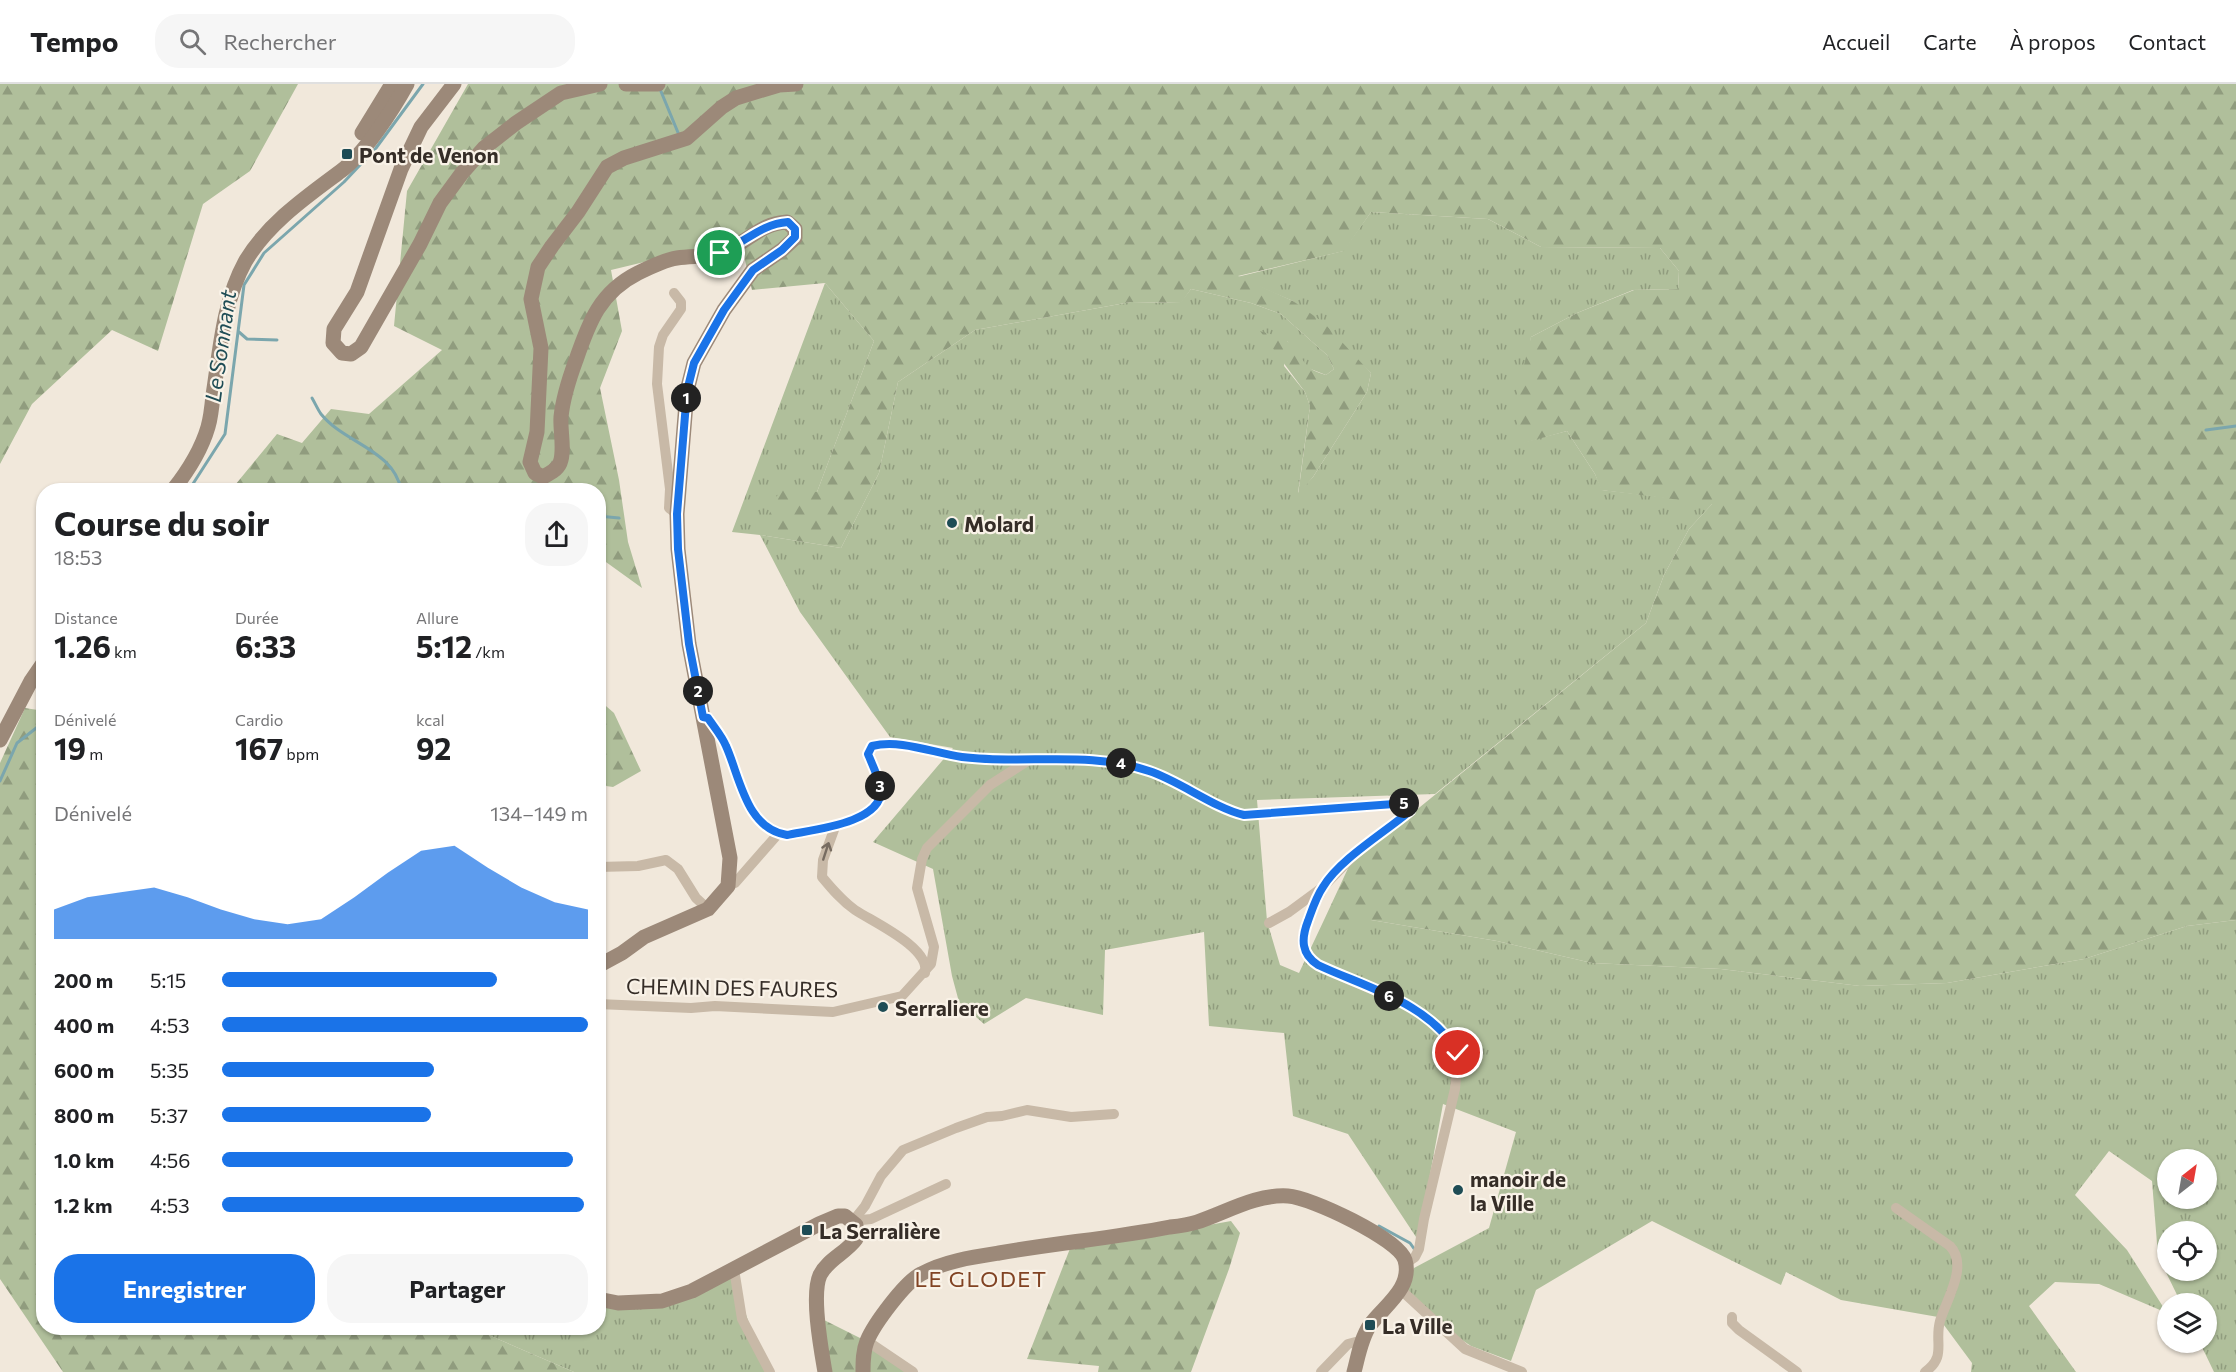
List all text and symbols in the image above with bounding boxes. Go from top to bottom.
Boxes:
search box [155,14,575,68]
text: Tempo [30,24,119,58]
icon: search [176,25,209,58]
text: Rechercher [224,28,337,55]
text: Accueil [1822,29,1890,54]
text: Carte [1923,29,1977,54]
text: À propos [2010,29,2095,54]
text: Contact [2128,29,2206,54]
place label: Pont de Venon [359,142,499,167]
marker: Pont de Venon [340,147,354,161]
pin [694,227,745,278]
icon: arrive [703,236,736,269]
water label: Le Sonnant [199,287,241,404]
pin: 1 [671,383,701,413]
text: 1 [682,388,690,407]
text: Course du soir [54,502,270,543]
button: share [525,503,588,566]
place label: Molard [964,511,1034,536]
marker: Molard [945,516,959,530]
text: 18:53 [54,545,102,569]
text: Distance [54,608,118,627]
text: Durée [235,608,279,627]
text: Allure [416,608,459,627]
text: 1.26 [54,627,111,664]
text: 6:33 [235,627,296,664]
text: 5:12 [416,627,472,664]
text: km [111,642,137,661]
text: /km [472,642,505,661]
pin: 2 [683,676,713,706]
text: 2 [693,681,703,700]
text: Dénivelé [54,710,116,729]
text: Cardio [235,710,283,729]
text: kcal [416,710,445,729]
text: 19 [54,729,86,766]
text: 167 [235,729,283,766]
text: 92 [416,729,451,766]
text: m [86,744,103,763]
text: bpm [283,744,319,763]
pin: 4 [1106,748,1136,778]
text: 4 [1116,753,1126,772]
pin: 3 [865,771,895,801]
text: 3 [875,776,885,795]
pin: 5 [1389,788,1419,818]
text: 5 [1399,793,1409,812]
text: Dénivelé [54,801,132,825]
text: 134–149 m [490,801,588,825]
one-way arrow [822,842,833,861]
text: 200 m [54,968,113,992]
text: 5:15 [150,968,186,992]
street label: CHEMIN DES FAURES [626,973,838,1001]
pin: 6 [1374,981,1404,1011]
text: 6 [1384,986,1394,1005]
place label: Serraliere [895,995,989,1020]
marker: Serraliere [876,1000,890,1014]
text: 400 m [54,1013,114,1037]
text: 4:53 [150,1013,190,1037]
pin [1432,1027,1483,1078]
icon: check [1441,1036,1474,1069]
text: 600 m [54,1058,114,1082]
text: 5:35 [150,1058,189,1082]
text: 800 m [54,1103,114,1127]
text: 5:37 [150,1103,188,1127]
text: 1.0 km [54,1148,114,1172]
text: 4:56 [150,1148,190,1172]
north arrow [2157,1149,2217,1209]
map controls [2157,1149,2217,1353]
place label: manoir de la Ville [1470,1166,1566,1215]
marker: manoir de la Ville [1451,1183,1465,1197]
text: 1.2 km [54,1193,112,1217]
text: 4:53 [150,1193,190,1217]
place label: La Serralière [819,1218,940,1243]
button: locate [2157,1221,2217,1281]
marker: La Serralière [800,1223,814,1237]
button: Enregistrer [54,1254,315,1323]
button: Partager [327,1254,588,1323]
district label: LE GLODET [914,1265,1048,1292]
button: layers [2157,1293,2217,1353]
place label: La Ville [1382,1313,1453,1338]
marker: La Ville [1363,1318,1377,1332]

